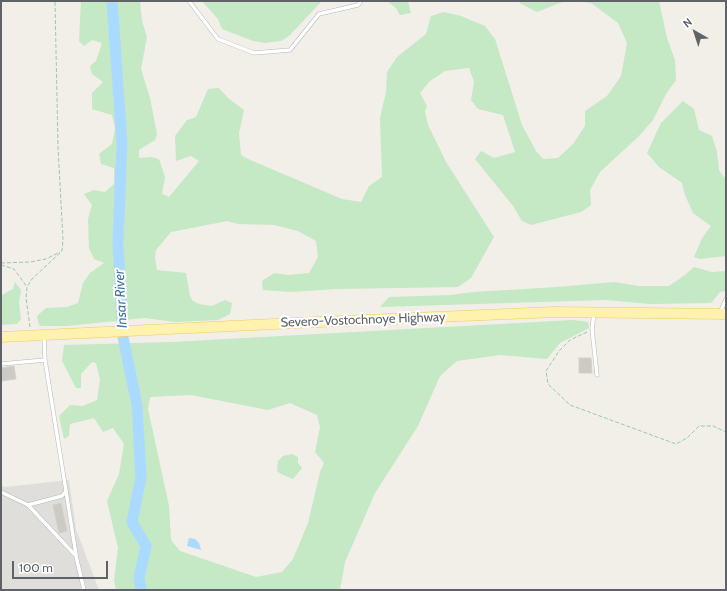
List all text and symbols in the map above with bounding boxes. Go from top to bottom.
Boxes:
north arrow [675,12,715,52]
text: N [680,15,695,31]
water label: Insar River [111,269,131,329]
street label: Severo-Vostochnoye Highway [280,309,446,331]
scale bar [14,553,110,579]
text: 100 m [19,560,53,575]

